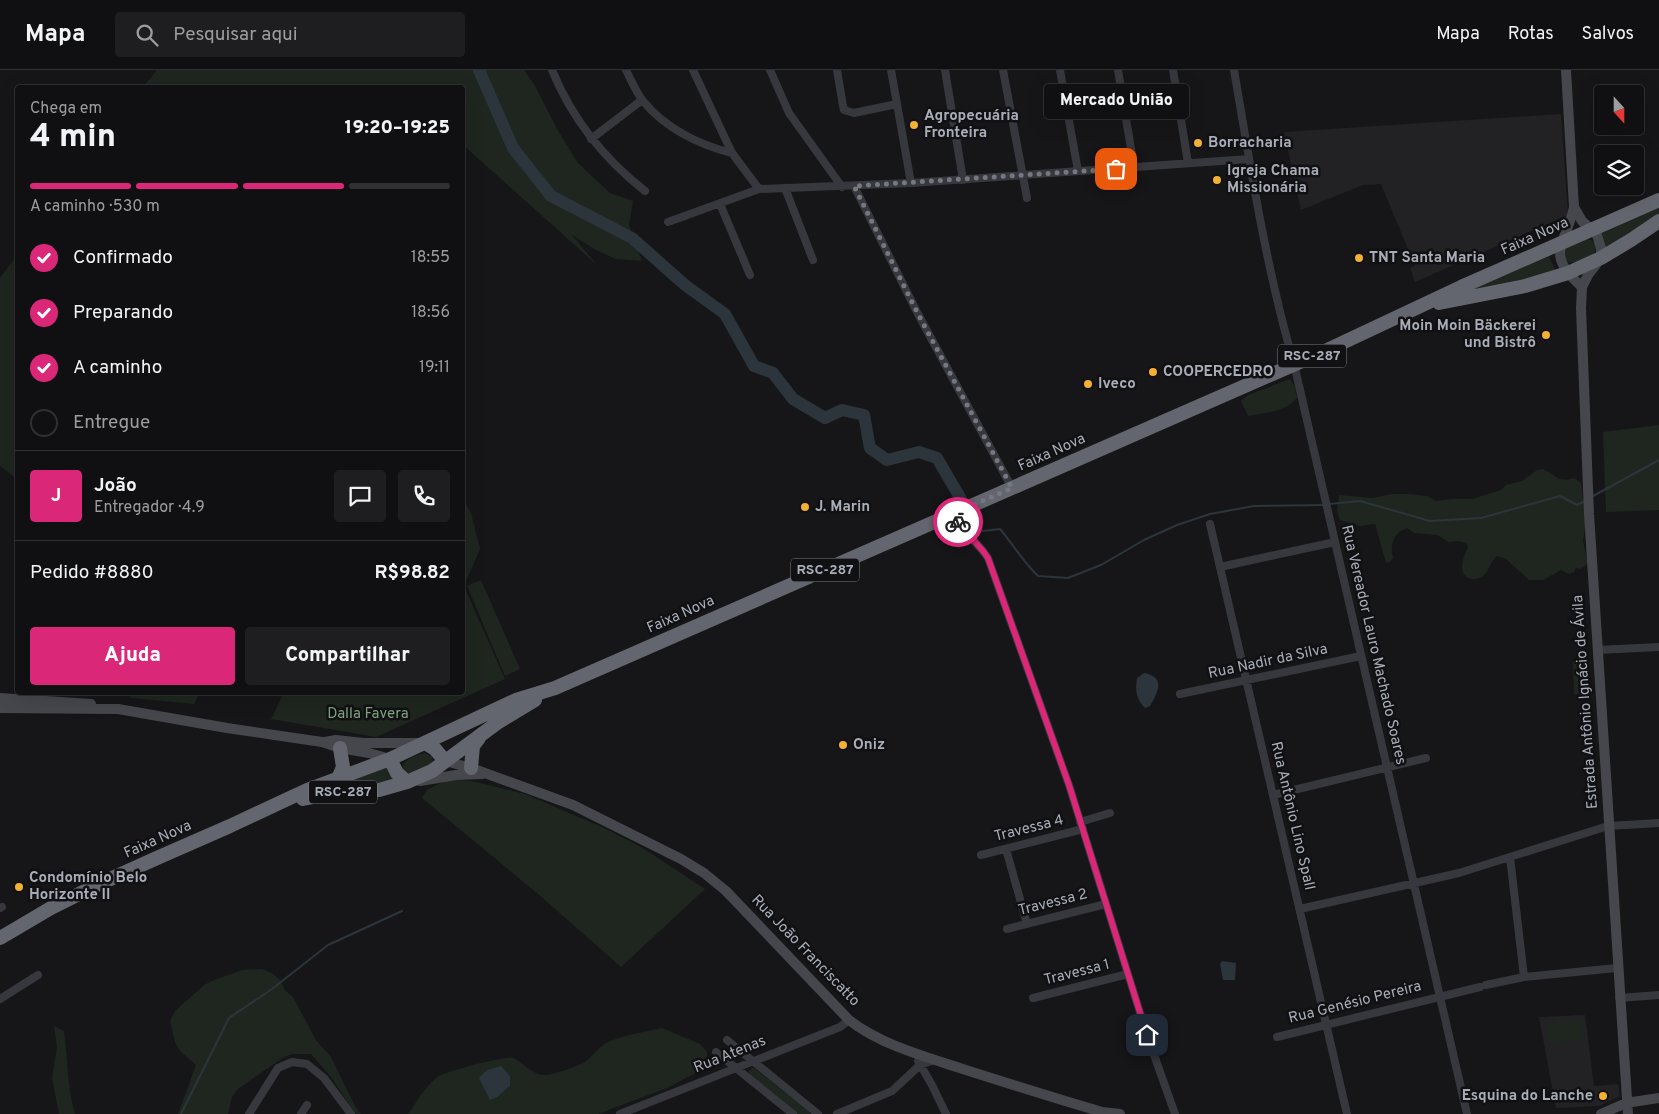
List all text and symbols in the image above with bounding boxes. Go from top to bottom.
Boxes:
search box [115,12,465,57]
text: Mapa [25,20,85,50]
icon: search [133,21,161,49]
text: Pesquisar aqui [173,23,298,47]
text: Mapa [1436,23,1480,46]
text: Rotas [1508,23,1554,46]
text: Salvos [1582,23,1634,46]
callout: Mercado União [1044,84,1188,119]
north arrow [1594,85,1644,135]
map controls [1594,85,1644,195]
text: Mercado União [1060,91,1173,111]
text: Chega em [30,99,102,119]
place label: Agropecuária Fronteira [924,107,1019,143]
text: 19:20–19:25 [345,116,450,140]
text: 4 min [30,118,116,158]
marker: Agropecuária Fronteira [908,119,920,131]
place label: Borracharia [1208,134,1292,153]
marker: Borracharia [1192,137,1204,149]
button: layers [1594,145,1644,195]
pin [1095,148,1137,190]
icon: bag [1102,155,1130,183]
place label: Igreja Chama Missionária [1227,162,1319,198]
marker: Igreja Chama Missionária [1211,174,1223,186]
text: A caminho · 530 m [30,197,160,217]
street label: Faixa Nova [1498,214,1572,260]
icon: check [30,244,58,272]
text: Confirmado [73,246,173,270]
text: 18:55 [411,248,450,268]
place label: TNT Santa Maria [1369,249,1485,268]
marker: TNT Santa Maria [1353,252,1365,264]
icon: check [30,299,58,327]
text: Preparando [73,301,173,325]
text: 18:56 [411,303,450,323]
place label: Moin Moin Bäckerei und Bistrô [1399,317,1536,353]
marker: Moin Moin Bäckerei und Bistrô [1540,329,1552,341]
road number: RSC-287 [1278,344,1346,368]
icon: check [30,354,58,382]
text: A caminho [73,356,162,380]
text: 19:11 [419,358,450,378]
place label: COOPERCEDRO [1163,363,1273,382]
marker: COOPERCEDRO [1147,366,1159,378]
place label: Iveco [1098,375,1136,394]
marker: Iveco [1082,378,1094,390]
text: Entregue [73,411,150,435]
street label: Faixa Nova [1015,430,1089,476]
button: chat [334,470,386,522]
button: phone [398,470,450,522]
text: João [94,474,137,498]
text: J [51,484,61,508]
courier [933,497,983,547]
text: Entregador · 4.9 [94,498,205,518]
place label: J. Marin [815,498,870,517]
marker: J. Marin [799,501,811,513]
icon: bike [944,508,972,536]
street label: Rua Vereador Lauro Machado Soares [1336,523,1410,767]
road number: RSC-287 [791,558,859,582]
text: Pedido #8880 [30,561,154,585]
text: R$98.82 [374,561,450,585]
street label: Faixa Nova [644,592,718,638]
street label: Estrada Antônio Ignácio de Ávila [1568,594,1603,810]
button: Ajuda [30,627,235,685]
button: Compartilhar [245,627,450,685]
street label: Rua Nadir da Silva [1207,640,1329,684]
park label: Dalla Favera [327,705,409,724]
place label: Oniz [853,736,885,755]
marker: Oniz [837,739,849,751]
street label: Rua Antônio Lino Spall [1266,740,1318,892]
road number: RSC-287 [309,780,377,804]
street label: Travessa 4 [992,811,1066,847]
street label: Faixa Nova [121,817,195,863]
place label: Condomínio Belo Horizonte II [29,869,147,905]
marker: Condomínio Belo Horizonte II [13,881,25,893]
street label: Travessa 2 [1016,885,1090,921]
street label: Rua João Franciscatto [747,891,863,1011]
street label: Travessa 1 [1042,956,1112,990]
street label: Rua Genésio Pereira [1287,977,1423,1029]
pin [1126,1014,1168,1056]
icon: home [1133,1021,1161,1049]
street label: Rua Atenas [691,1032,769,1078]
place label: Esquina do Lanche [1462,1087,1593,1106]
marker: Esquina do Lanche [1597,1090,1609,1102]

